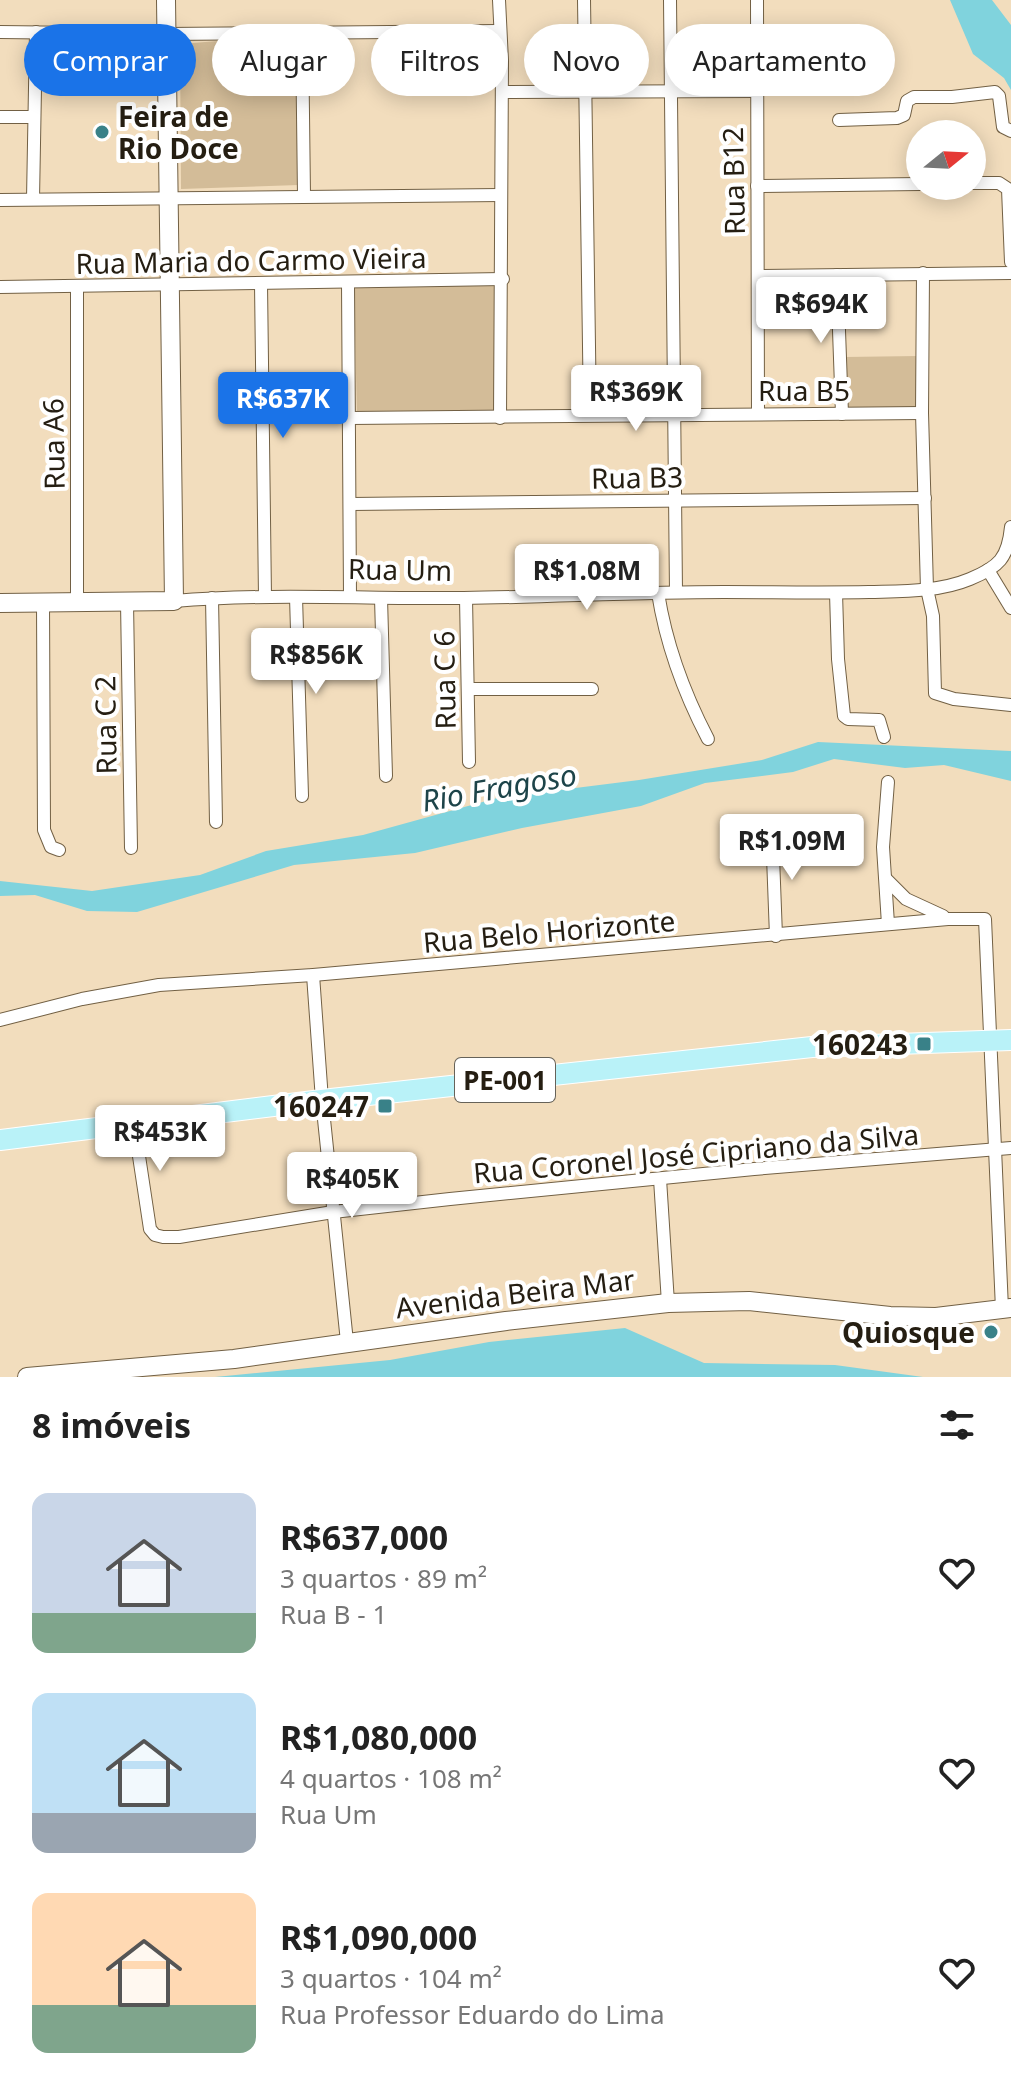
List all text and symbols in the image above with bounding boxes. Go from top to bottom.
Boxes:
chip: Comprar [24,24,196,96]
chip: Alugar [212,24,355,96]
chip: Filtros [371,24,508,96]
chip: Novo [524,24,649,96]
chip: Apartamento [665,24,895,96]
place label: Feira de Rio Doce [118,97,239,167]
north arrow [906,120,986,200]
map controls [906,120,986,200]
marker: Feira de Rio Doce [93,123,111,141]
street label: Rua B12 [713,127,753,235]
street label: Rua Maria do Carmo Vieira [75,238,427,282]
pin: R$694K [756,277,886,345]
text: R$694K [774,285,868,321]
pin: R$369K [571,365,701,433]
street label: Rua B5 [758,371,850,409]
pin: R$637K [218,372,348,440]
text: R$369K [589,373,683,409]
text: R$637K [236,380,330,416]
street label: Rua A6 [33,398,73,490]
street label: Rua B3 [591,457,683,497]
pin: R$1.08M [513,544,661,612]
street label: Rua Um [347,549,453,589]
text: R$1.08M [533,552,641,588]
pin: R$856K [251,628,381,696]
street label: Rua C 6 [424,630,464,730]
text: R$856K [269,636,363,672]
street label: Rua C 2 [85,675,125,775]
water label: Rio Fragoso [418,753,580,821]
pin: R$1.09M [718,814,866,882]
text: R$1.09M [738,822,846,858]
street label: Rua Belo Horizonte [421,901,677,961]
place label: 160243 [812,1025,908,1063]
marker: 160243 [915,1035,933,1053]
road number: PE-001 [455,1058,555,1102]
place label: 160247 [273,1087,369,1125]
marker: 160247 [376,1097,394,1115]
pin: R$453K [95,1105,225,1173]
text: R$453K [113,1113,207,1149]
street label: Rua Coronel José Cipriano da Silva [472,1115,920,1191]
pin: R$405K [287,1152,417,1220]
text: R$405K [305,1160,399,1196]
street label: Avenida Beira Mar [393,1259,637,1327]
place label: Quiosque [842,1313,975,1351]
marker: Quiosque [982,1323,1000,1341]
text: 8 imóveis [32,1402,191,1448]
icon: filters [935,1403,979,1447]
text: R$637,000 [280,1514,448,1560]
icon: home [96,1525,192,1621]
icon: heart [935,1551,979,1595]
text: 3 quartos · 89 m² [280,1560,487,1596]
text: Rua B - 1 [280,1596,387,1632]
text: R$1,080,000 [280,1714,477,1760]
icon: home [96,1725,192,1821]
icon: heart [935,1751,979,1795]
text: 4 quartos · 108 m² [280,1760,502,1796]
text: Rua Um [280,1796,377,1832]
text: R$1,090,000 [280,1914,477,1960]
icon: home [96,1925,192,2021]
icon: heart [935,1951,979,1995]
text: 3 quartos · 104 m² [280,1960,502,1996]
text: Rua Professor Eduardo do Lima [280,1996,665,2032]

